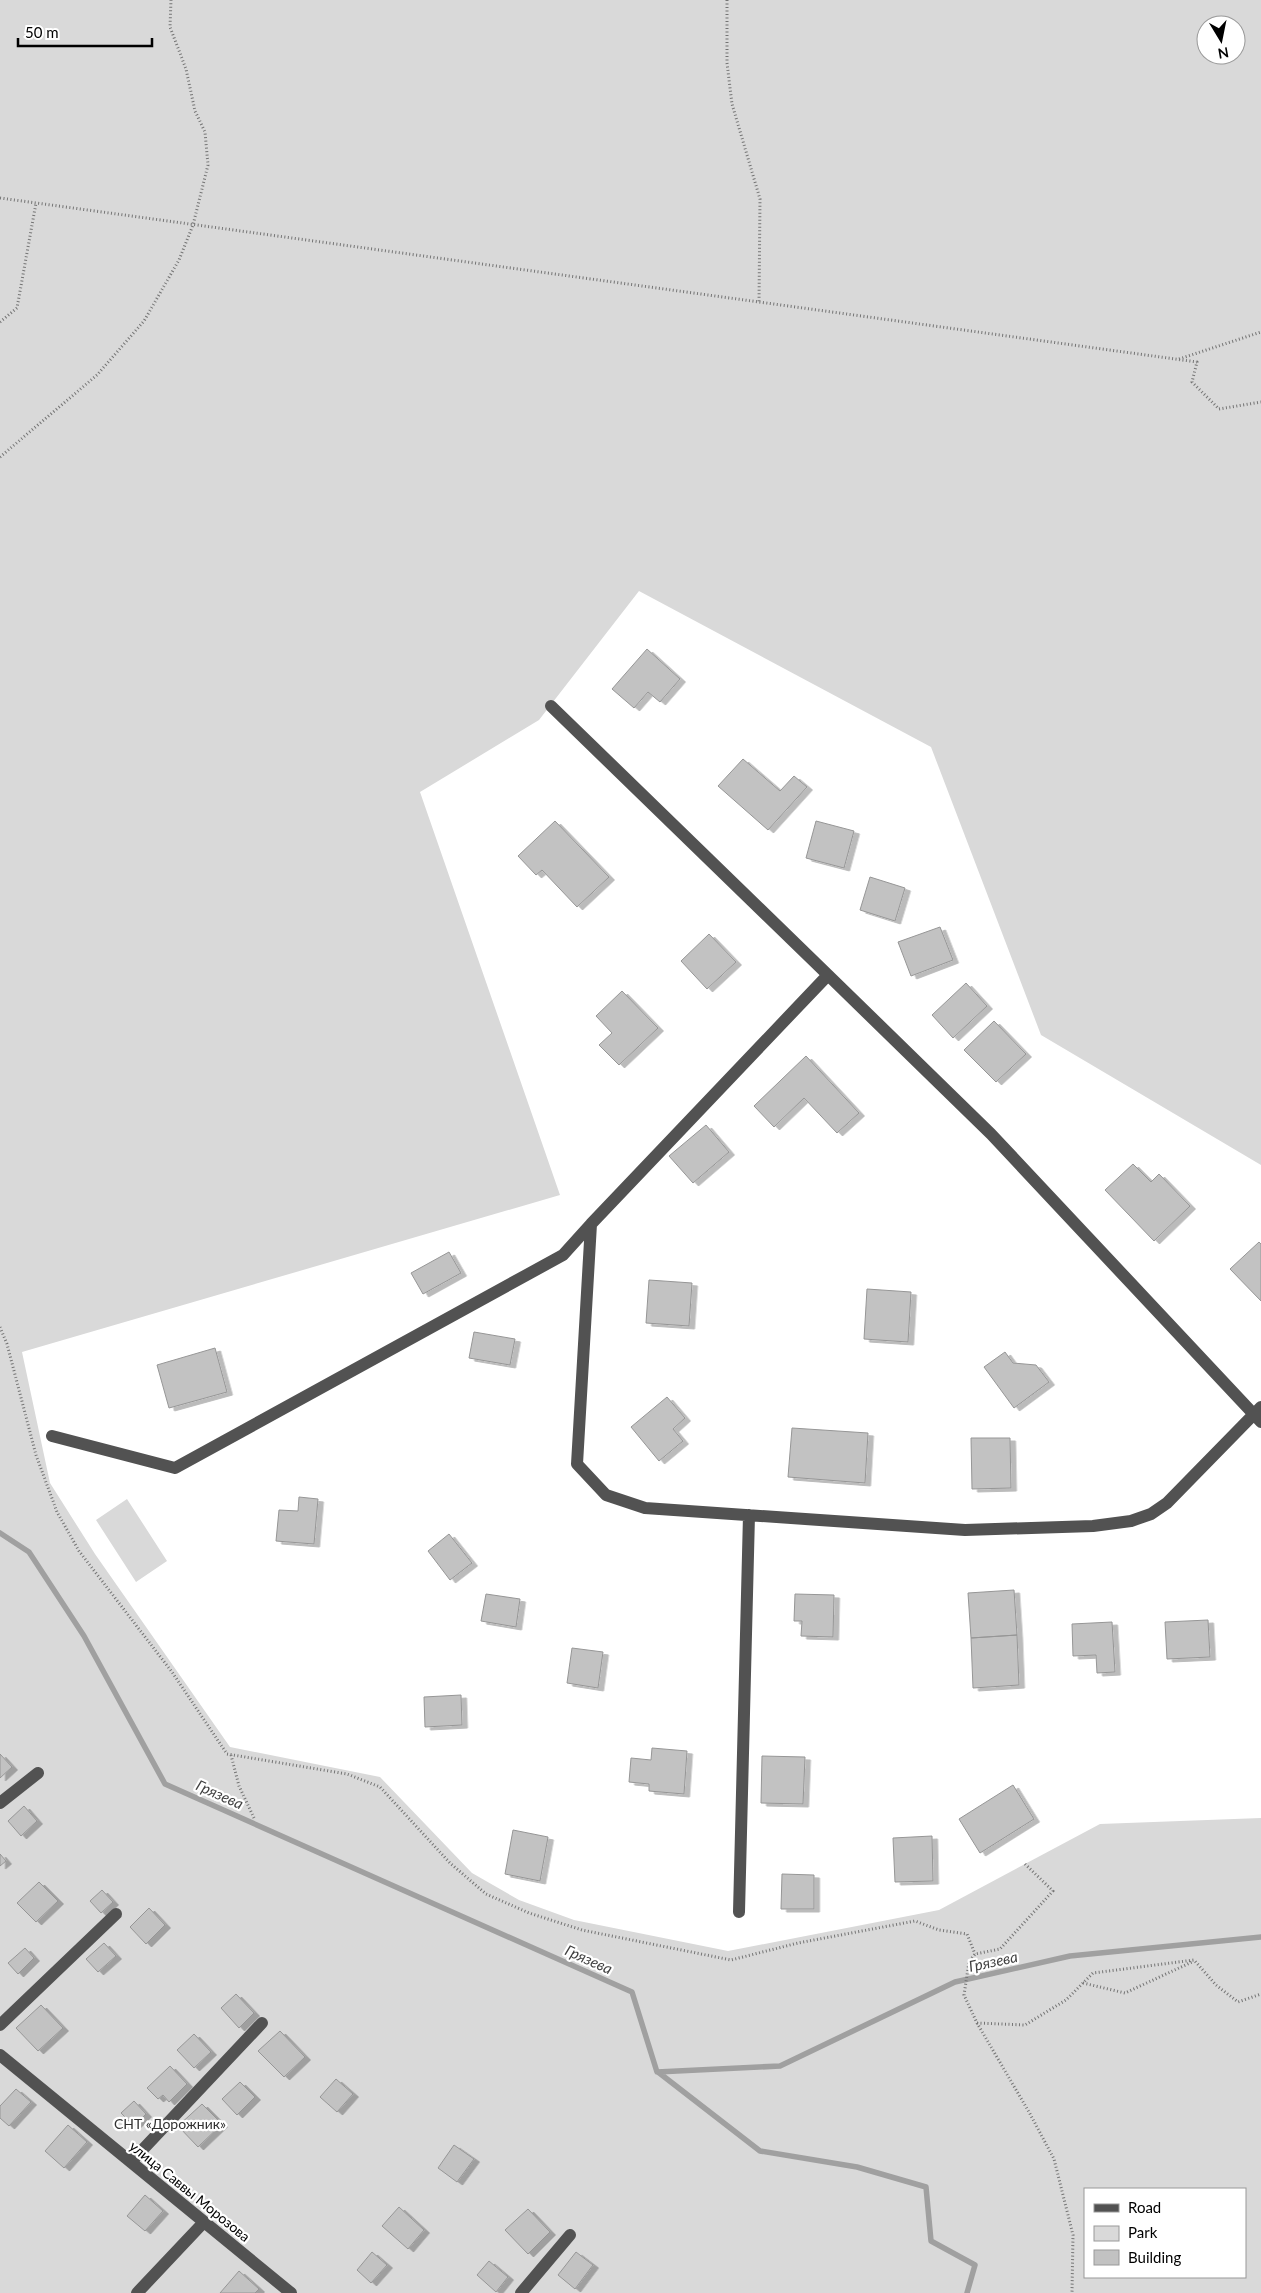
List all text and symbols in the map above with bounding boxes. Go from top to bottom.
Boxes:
scale bar [18,15,151,47]
north arrow [1196,15,1246,65]
text: 50 m [25,23,59,41]
text: N [1217,44,1230,63]
water label: Грязева [194,1776,247,1812]
water label: Грязева [563,1941,616,1977]
water label: Грязева [967,1947,1020,1975]
park label: СНТ «Дорожник» [114,2115,226,2132]
street label: улица Саввы Морозова [126,2137,254,2245]
legend [1084,2188,1246,2278]
text: Road [1128,2198,1161,2216]
text: Park [1128,2223,1158,2241]
text: Building [1128,2248,1181,2266]

